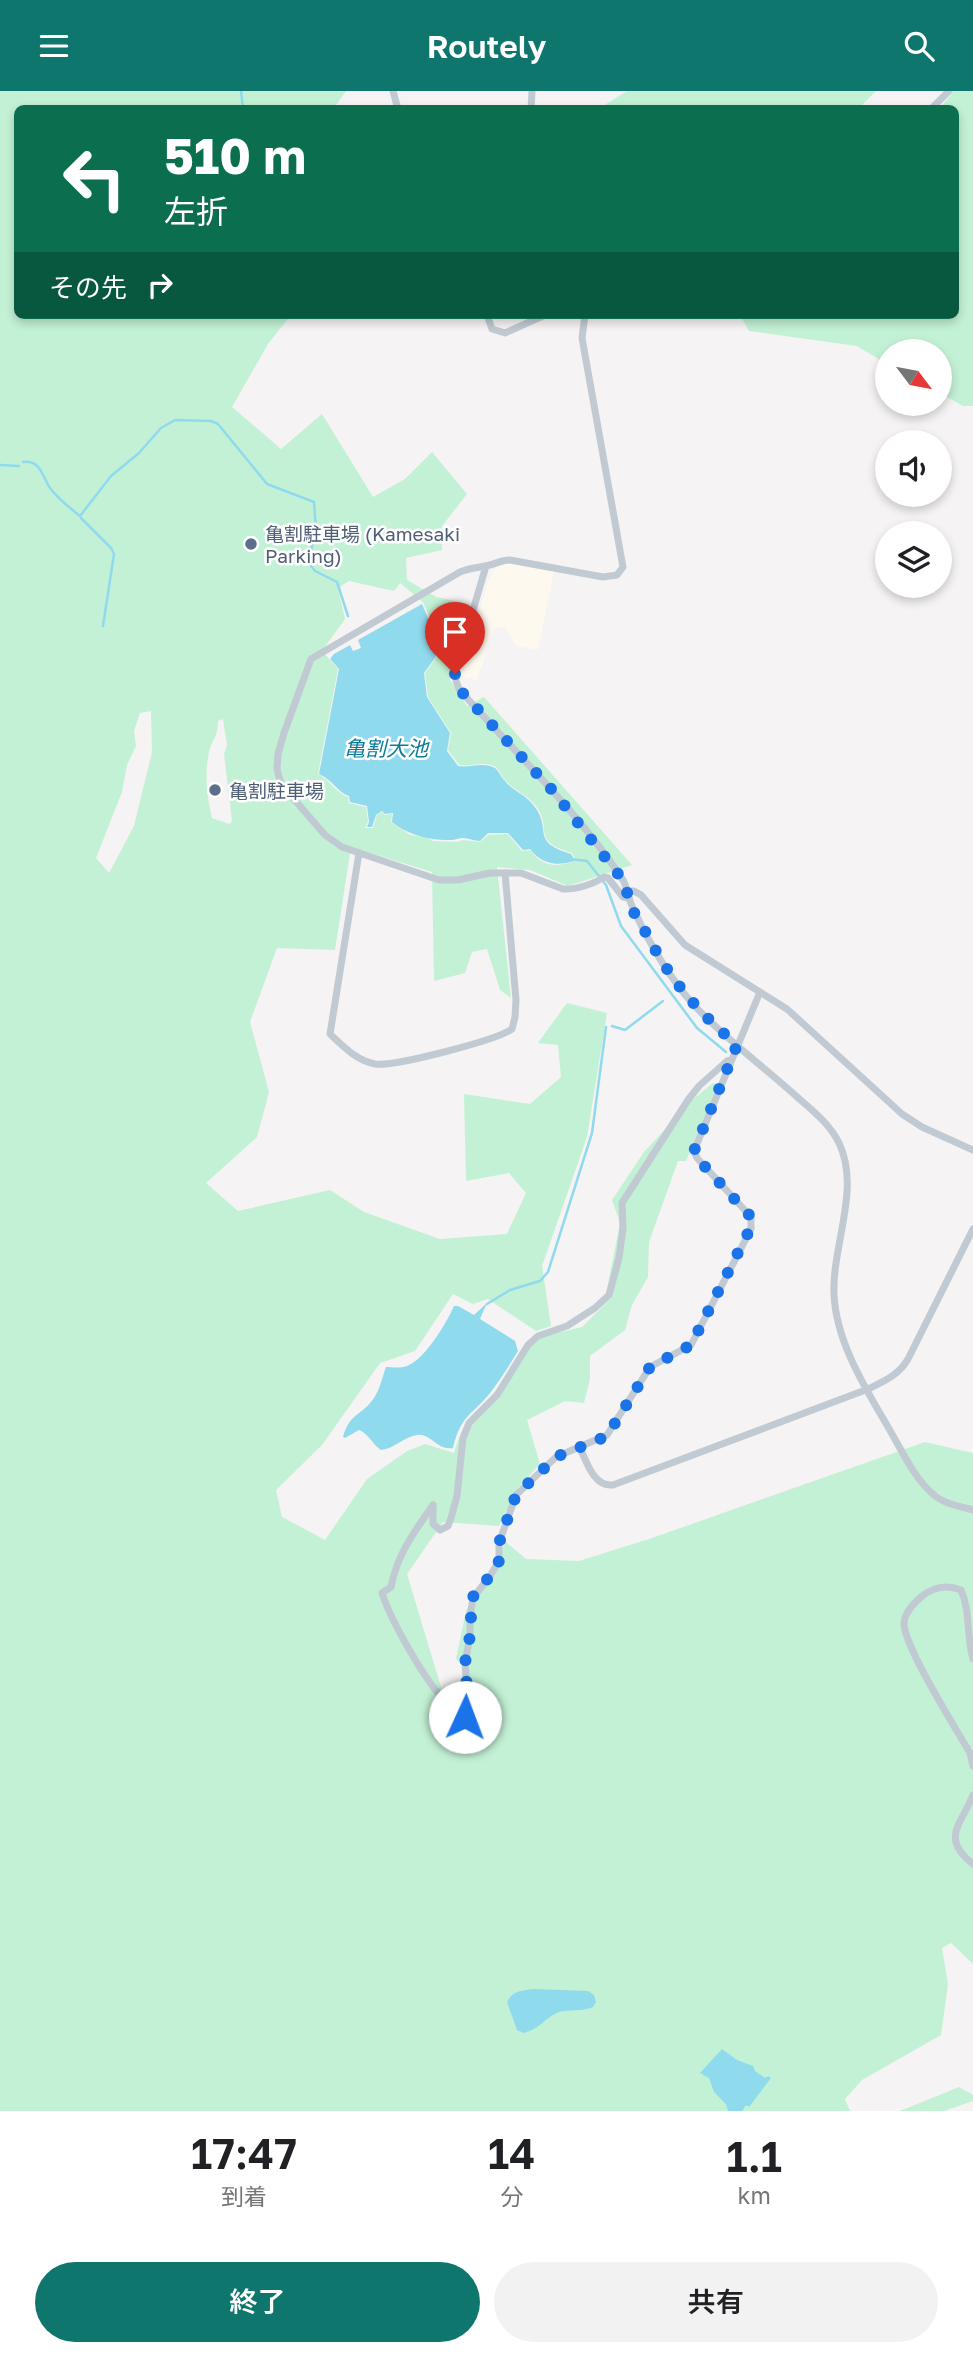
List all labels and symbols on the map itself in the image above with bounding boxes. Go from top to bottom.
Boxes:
north arrow [875,339,952,417]
place label: 亀割駐車場 (Kamesaki Parking) [265,522,460,567]
marker: 亀割駐車場 (Kamesaki Parking) [243,536,259,552]
pin [425,602,485,674]
water label: 亀割大池 [344,735,430,761]
place label: 亀割駐車場 [229,779,324,802]
marker: 亀割駐車場 [207,782,223,798]
position arrow [428,1680,502,1754]

